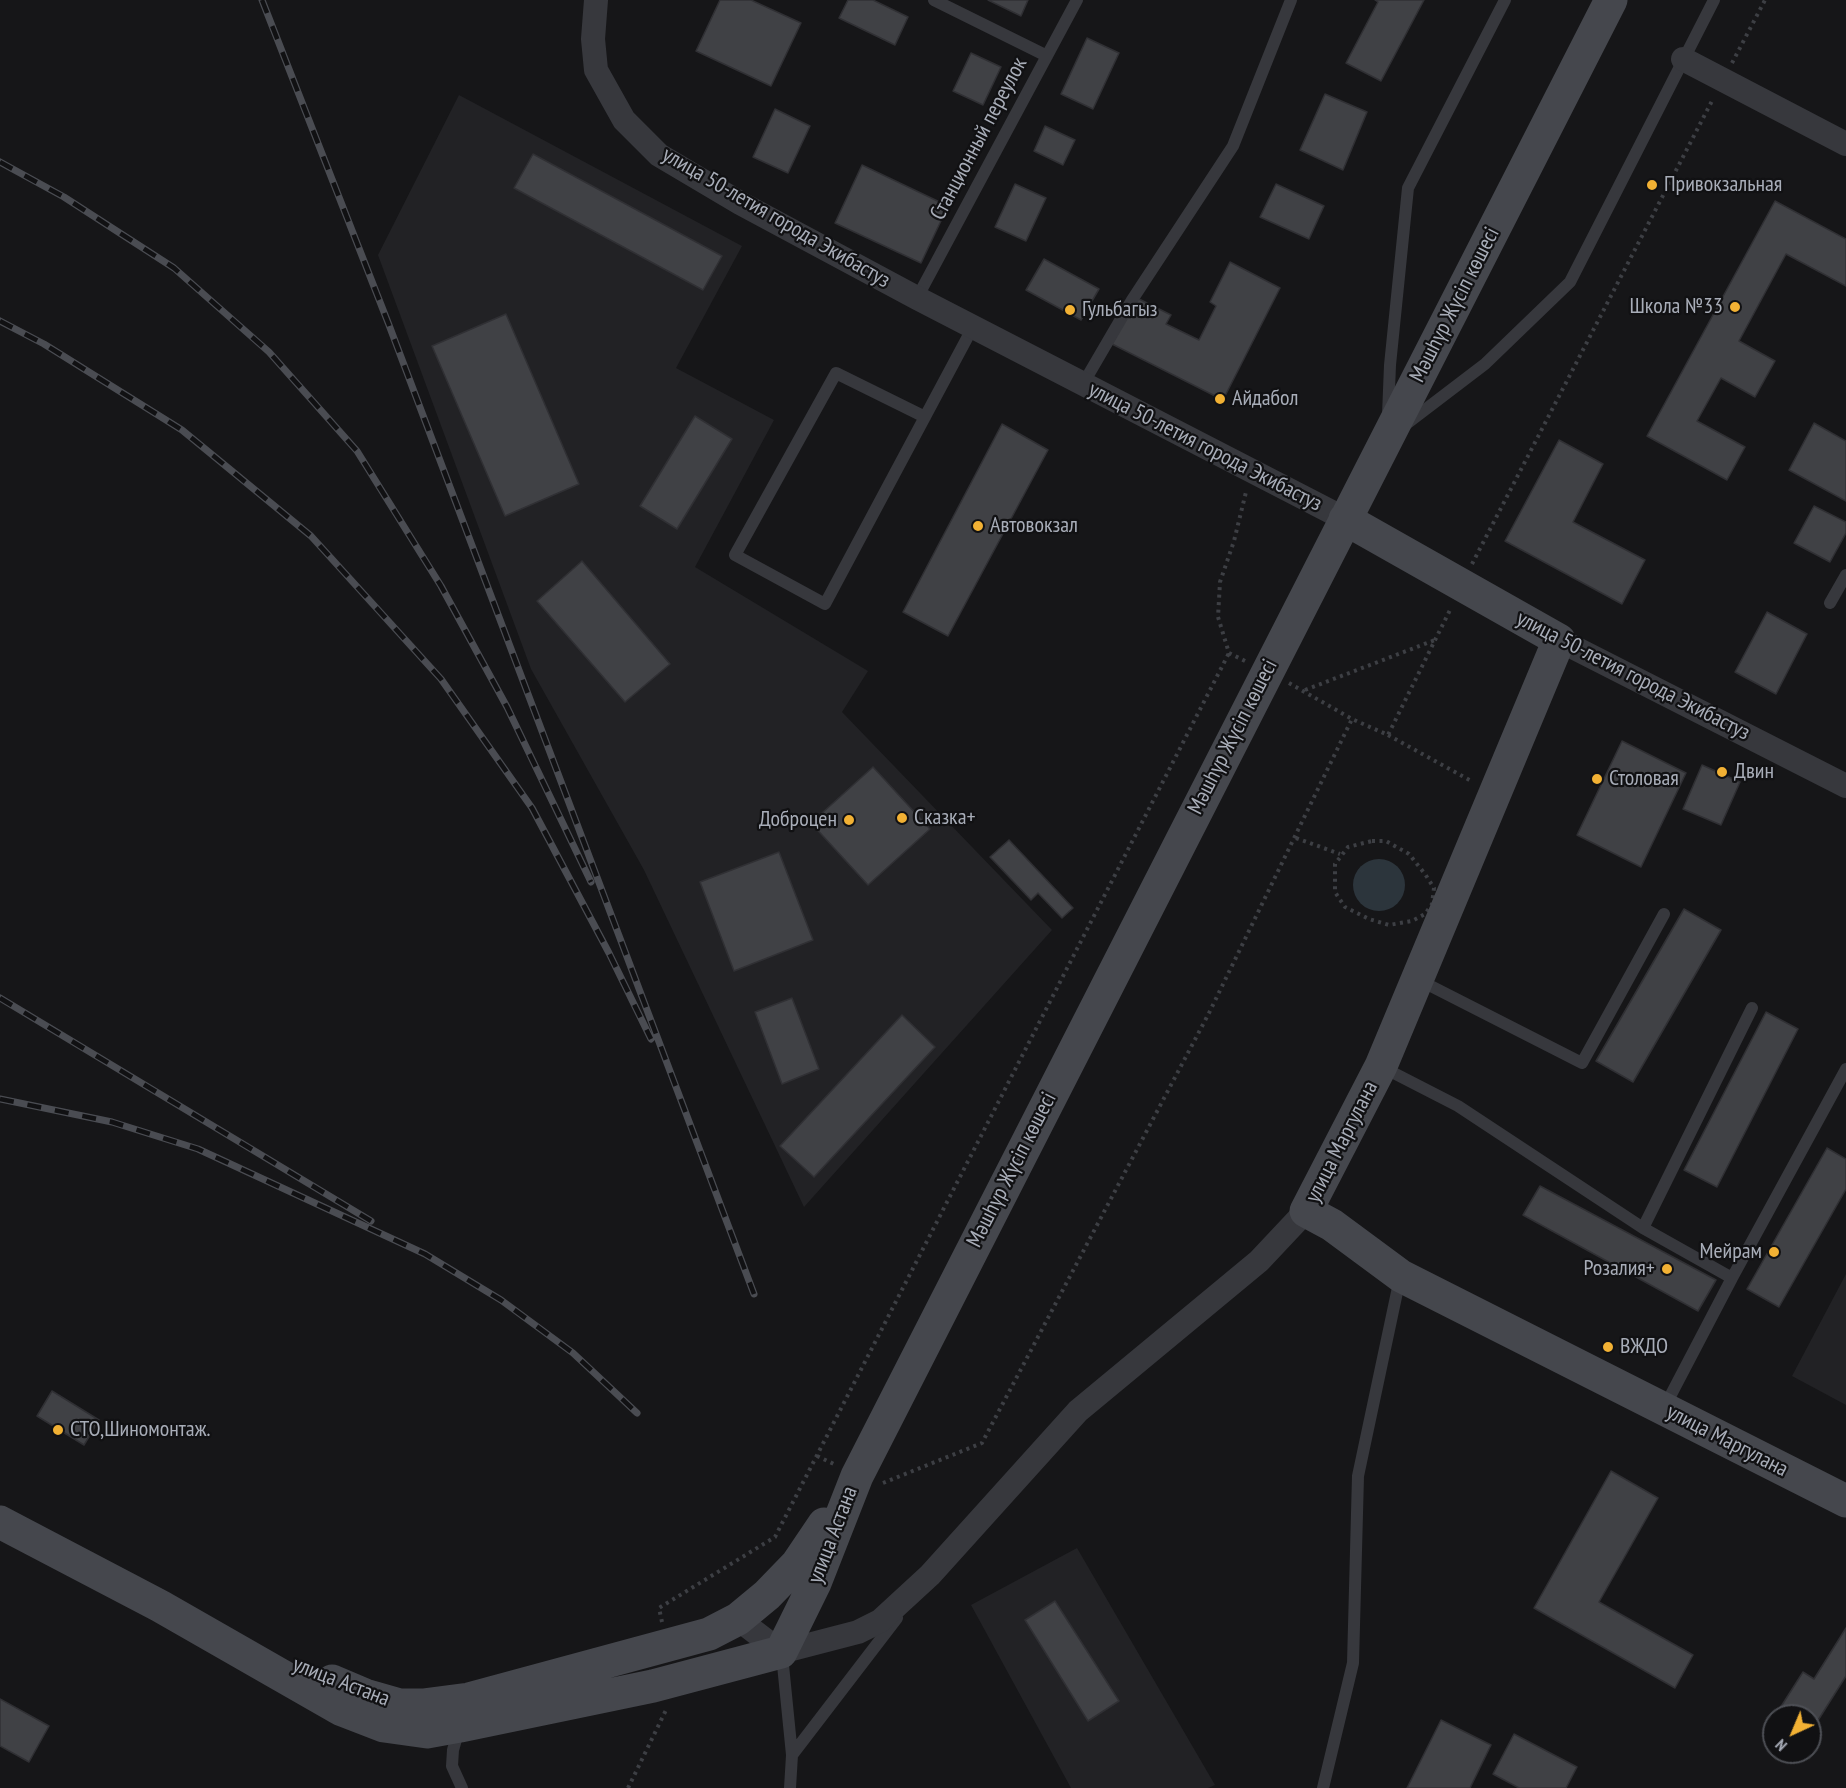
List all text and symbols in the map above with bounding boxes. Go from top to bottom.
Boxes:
street label: Станционный переулок [925,53,1033,225]
street label: улица 50-летия города Экибастуз [657,142,895,294]
place label: Привокзальная [1664,172,1782,198]
marker: Привокзальная [1645,178,1659,192]
street label: Мәшһүр Жүсіп көшесі [1405,223,1505,387]
place label: Школа №33 [1629,294,1723,320]
place label: Гульбагыз [1082,297,1157,323]
marker: Школа №33 [1728,300,1742,314]
marker: Гульбагыз [1063,303,1077,317]
street label: улица 50-летия города Экибастуз [1084,377,1326,517]
place label: Айдабол [1232,386,1298,412]
marker: Айдабол [1213,392,1227,406]
place label: Автовокзал [990,513,1078,539]
marker: Автовокзал [971,519,985,533]
street label: улица 50-летия города Экибастуз [1512,606,1754,746]
street label: Мәшһүр Жүсіп көшесі [1183,655,1283,819]
place label: Двин [1734,759,1774,785]
marker: Двин [1715,765,1729,779]
place label: Столовая [1609,766,1679,792]
marker: Столовая [1590,772,1604,786]
place label: Сказка+ [914,805,976,831]
place label: Доброцен [759,807,837,833]
marker: Сказка+ [895,811,909,825]
marker: Доброцен [842,813,856,827]
street label: улица Маргулана [1300,1077,1384,1207]
street label: Мәшһүр Жүсіп көшесі [962,1088,1062,1252]
place label: Мейрам [1699,1239,1762,1265]
marker: Мейрам [1767,1245,1781,1259]
place label: Розалия+ [1583,1256,1655,1282]
marker: Розалия+ [1660,1262,1674,1276]
place label: ВЖДО [1620,1334,1668,1360]
marker: ВЖДО [1601,1340,1615,1354]
street label: улица Маргулана [1662,1399,1792,1483]
place label: СТО,Шиномонтаж. [70,1417,210,1443]
marker: СТО,Шиномонтаж. [51,1423,65,1437]
street label: улица Астана [802,1483,864,1587]
street label: улица Астана [289,1651,393,1713]
north arrow [1762,1704,1822,1764]
text: N [1771,1735,1791,1756]

